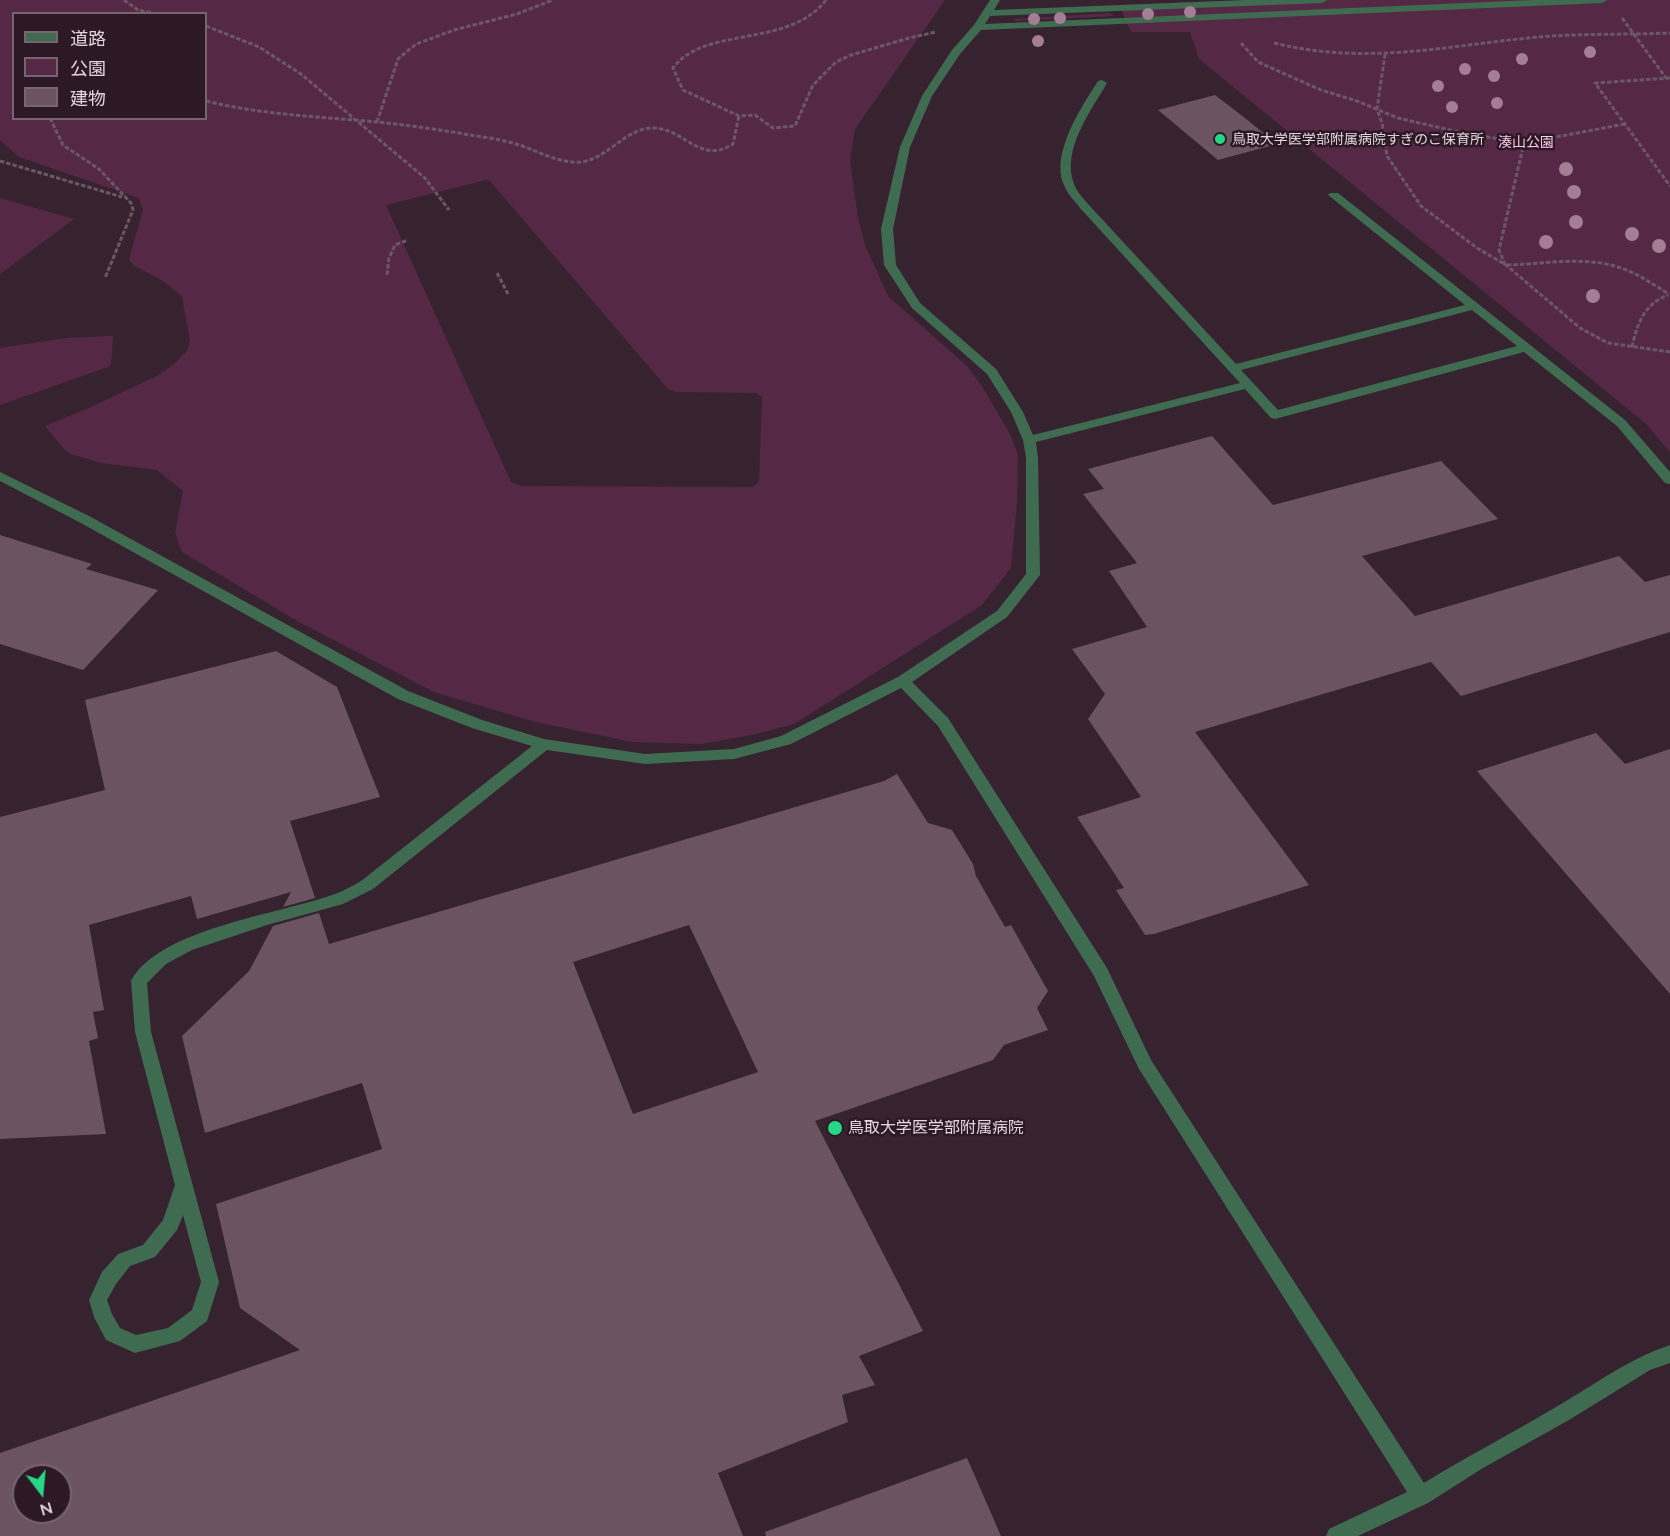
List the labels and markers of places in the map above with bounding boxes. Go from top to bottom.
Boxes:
place label: 鳥取大学医学部附属病院すぎのこ保育所 [1232,131,1484,147]
marker: 鳥取大学医学部附属病院すぎのこ保育所 [1213,132,1227,146]
place label: 鳥取大学医学部附属病院 [848,1118,1024,1138]
marker: 鳥取大学医学部附属病院 [826,1119,844,1137]

